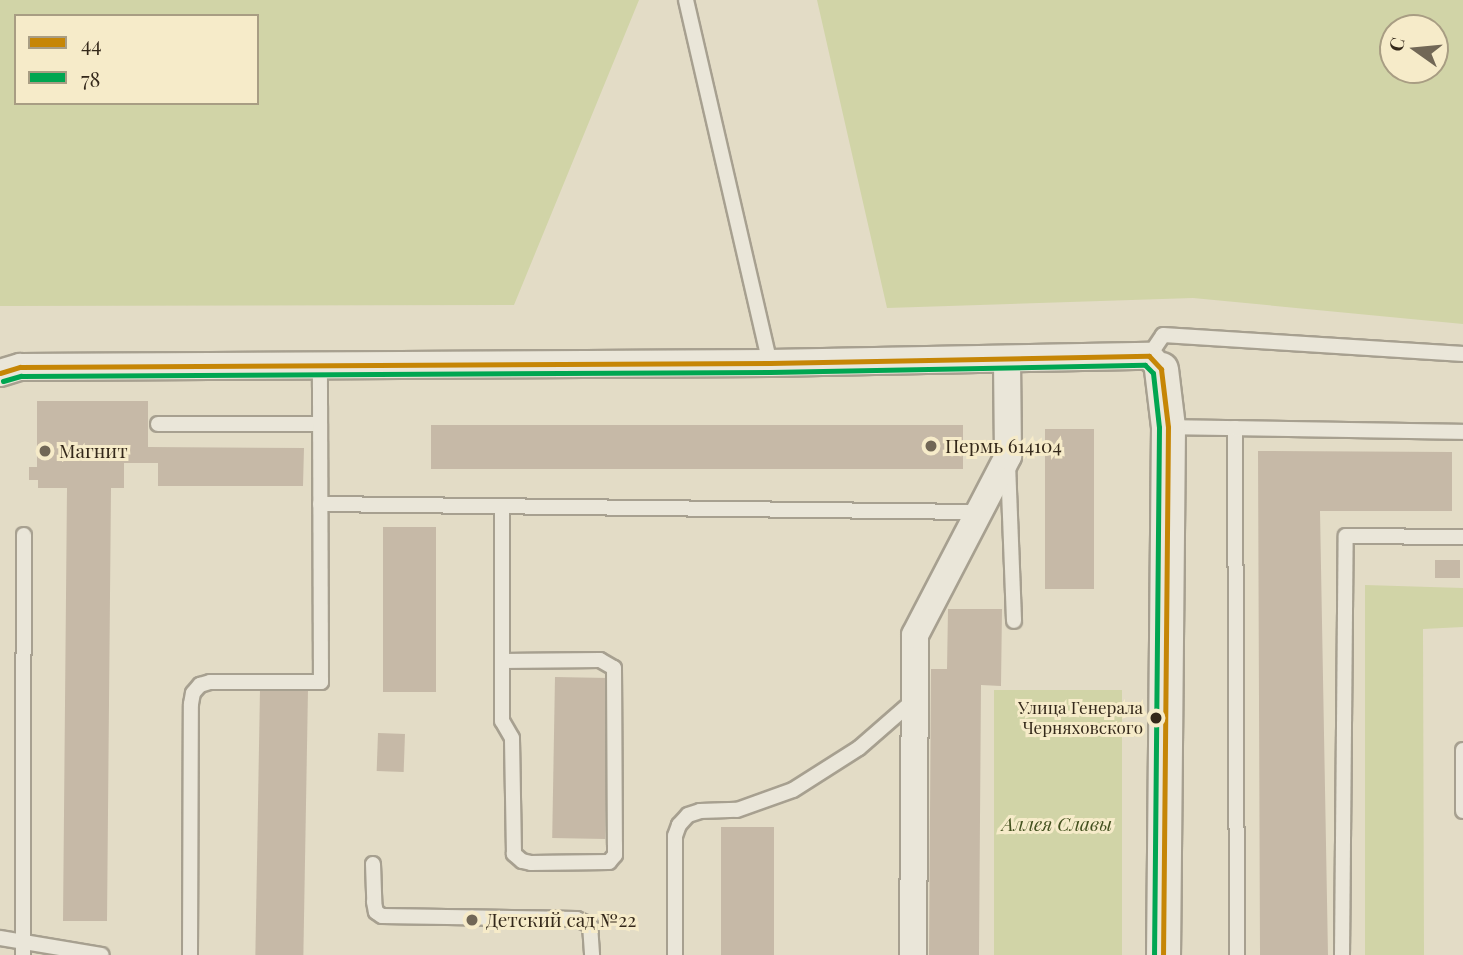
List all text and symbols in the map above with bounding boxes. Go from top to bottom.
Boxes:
legend [14,14,259,105]
north arrow [1379,14,1449,84]
text: 44 [81,29,102,57]
text: С [1381,34,1410,54]
text: 78 [81,64,100,92]
place label: Пермь 614104 [945,435,1062,457]
marker: Пермь 614104 [923,438,939,454]
place label: Магнит [59,440,128,462]
marker: Магнит [37,443,53,459]
place label: Улица Генерала Черняховского [1018,698,1143,738]
marker: Улица Генерала Черняховского [1149,711,1163,725]
park label: Аллея Славы [1002,813,1112,835]
place label: Детский сад №22 [486,909,636,931]
marker: Детский сад №22 [464,912,480,928]

